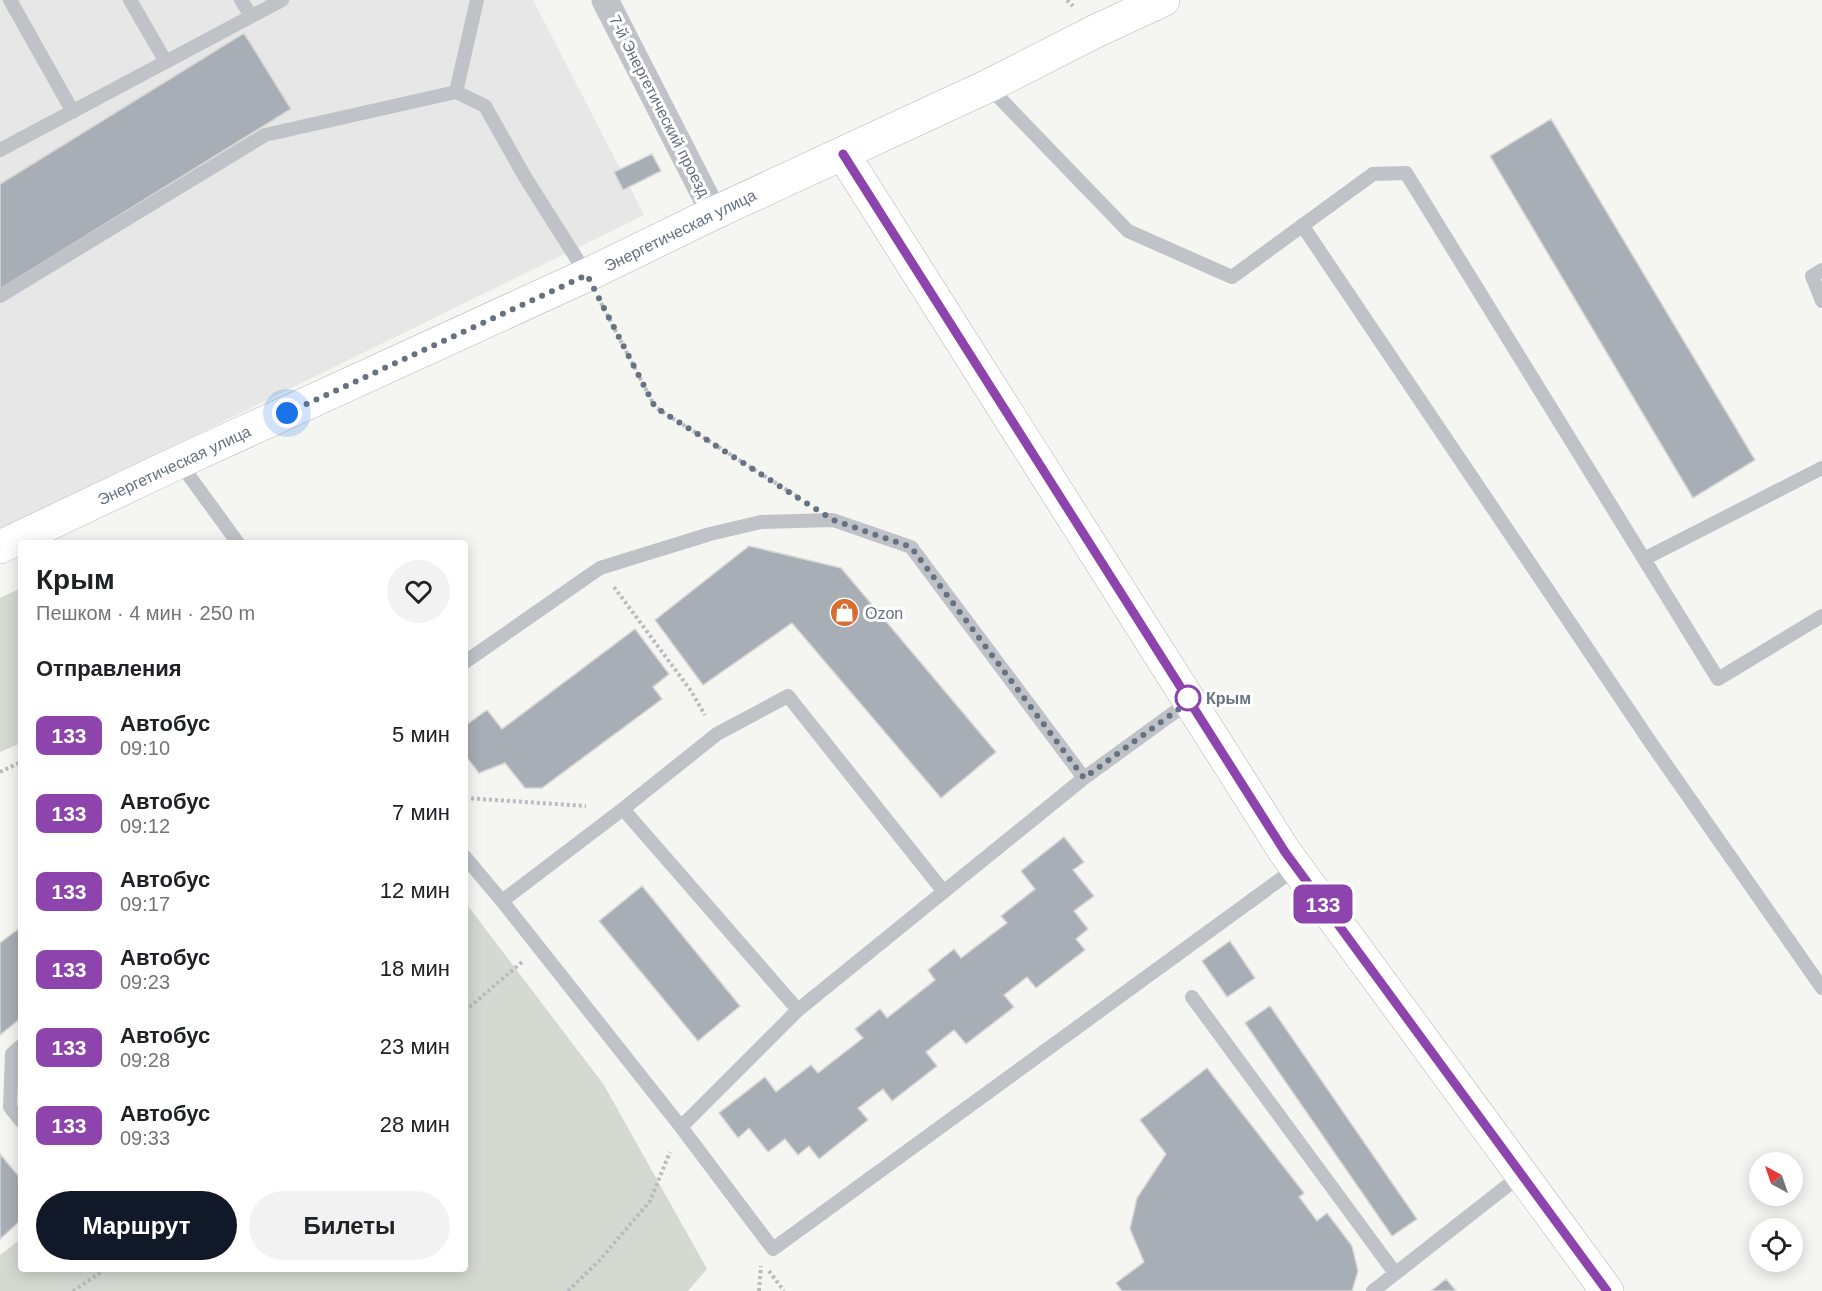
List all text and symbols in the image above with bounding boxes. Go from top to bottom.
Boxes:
street label: 7-й Энергетический проезд [606,12,713,201]
street label: Энергетическая улица [602,186,759,275]
your location [272,398,302,428]
street label: Энергетическая улица [95,422,253,508]
button: heart [387,560,450,623]
text: Крым [36,564,115,595]
shop icon: Ozon [828,597,860,629]
text: Пешком · 4 мин · 250 m [36,602,255,624]
place label: Ozon [865,605,903,622]
text: Отправления [36,656,182,681]
marker: Крым [1175,685,1201,711]
place label: Крым [1206,690,1251,707]
text: Автобус [120,711,210,736]
text: 5 мин [392,722,450,747]
text: 133 [51,724,87,747]
text: 09:10 [120,737,170,759]
text: Автобус [120,789,210,814]
text: 7 мин [392,800,450,825]
text: 133 [51,802,87,825]
text: 09:12 [120,815,170,837]
text: Автобус [120,867,210,892]
text: 12 мин [380,878,450,903]
text: 133 [51,880,87,903]
line badge: 133 [1288,884,1358,924]
text: 09:17 [120,893,170,915]
text: 133 [1305,893,1341,916]
text: Автобус [120,945,210,970]
text: 18 мин [380,956,450,981]
text: 133 [51,958,87,981]
text: 09:23 [120,971,170,993]
text: Автобус [120,1023,210,1048]
text: 23 мин [380,1034,450,1059]
text: 133 [51,1036,87,1059]
text: 09:28 [120,1049,170,1071]
text: Автобус [120,1101,210,1126]
text: 28 мин [380,1112,450,1137]
text: 133 [51,1114,87,1137]
text: 09:33 [120,1127,170,1149]
north arrow [1749,1152,1803,1206]
map controls [1749,1152,1803,1272]
button: Маршрут [36,1191,237,1260]
button: Билеты [249,1191,450,1260]
button: locate [1749,1218,1803,1272]

